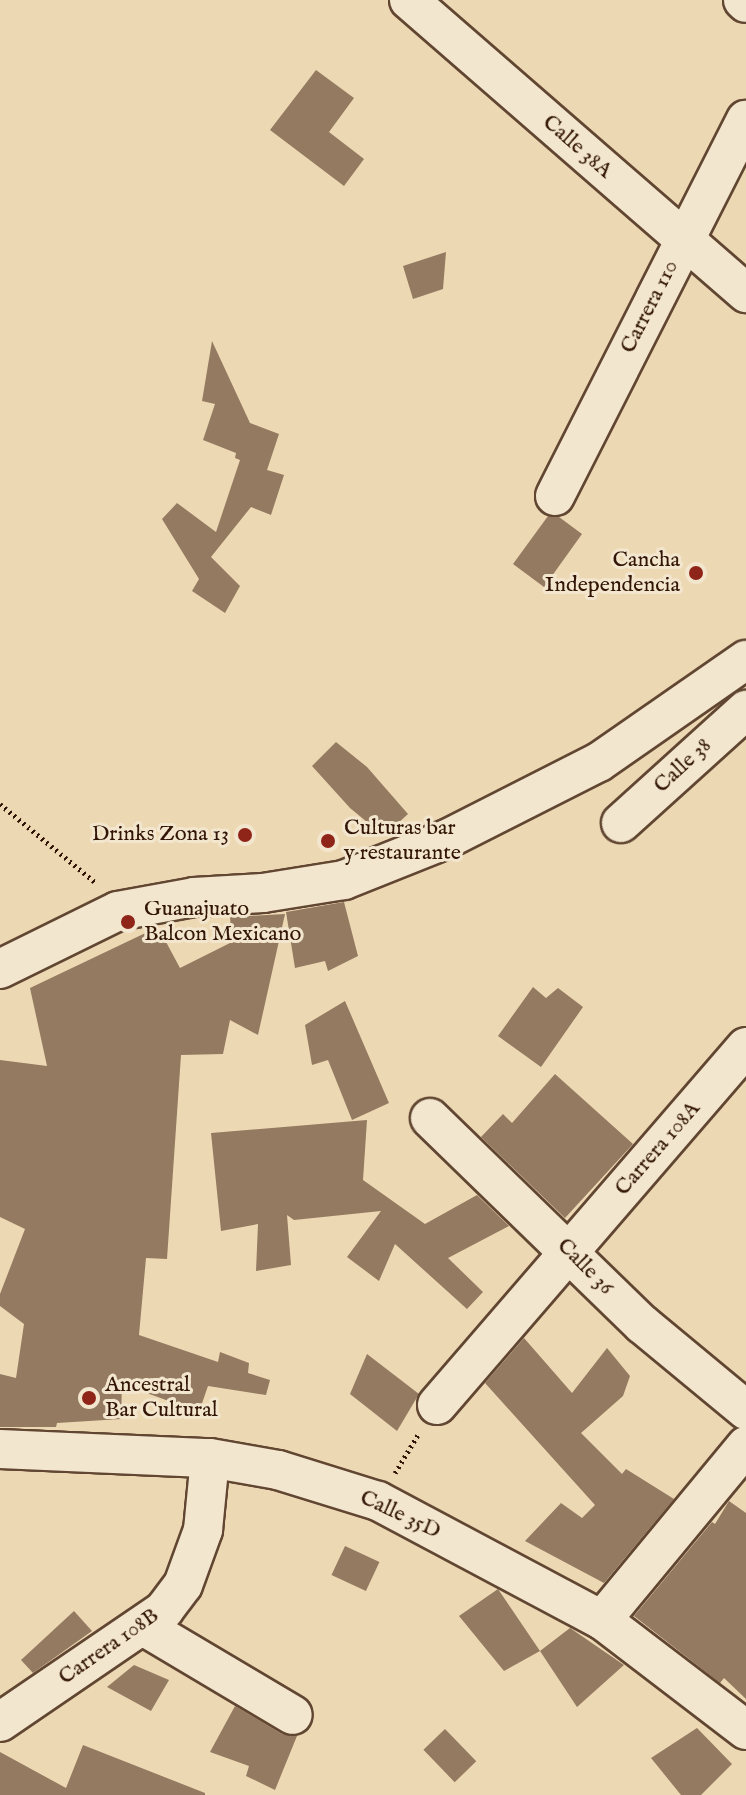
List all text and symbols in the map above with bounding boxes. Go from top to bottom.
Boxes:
street label: Calle 38A [537,110,617,184]
street label: Carrera 110 [615,256,685,358]
place label: Cancha Independencia [545,547,680,598]
marker: Cancha Independencia [687,564,705,582]
street label: Calle 38 [649,733,717,799]
place label: Culturas bar y restaurante [344,815,461,866]
place label: Drinks Zona 13 [92,822,229,848]
marker: Drinks Zona 13 [236,826,254,844]
marker: Culturas bar y restaurante [319,832,337,850]
place label: Guanajuato Balcon Mexicano [144,896,301,948]
marker: Guanajuato Balcon Mexicano [119,913,137,931]
street label: Carrera 108A [610,1096,706,1202]
street label: Calle 36 [551,1233,619,1301]
place label: Ancestral Bar Cultural [105,1372,218,1424]
marker: Ancestral Bar Cultural [80,1389,98,1407]
street label: Calle 35D [355,1485,445,1545]
street label: Carrera 108B [54,1603,164,1691]

